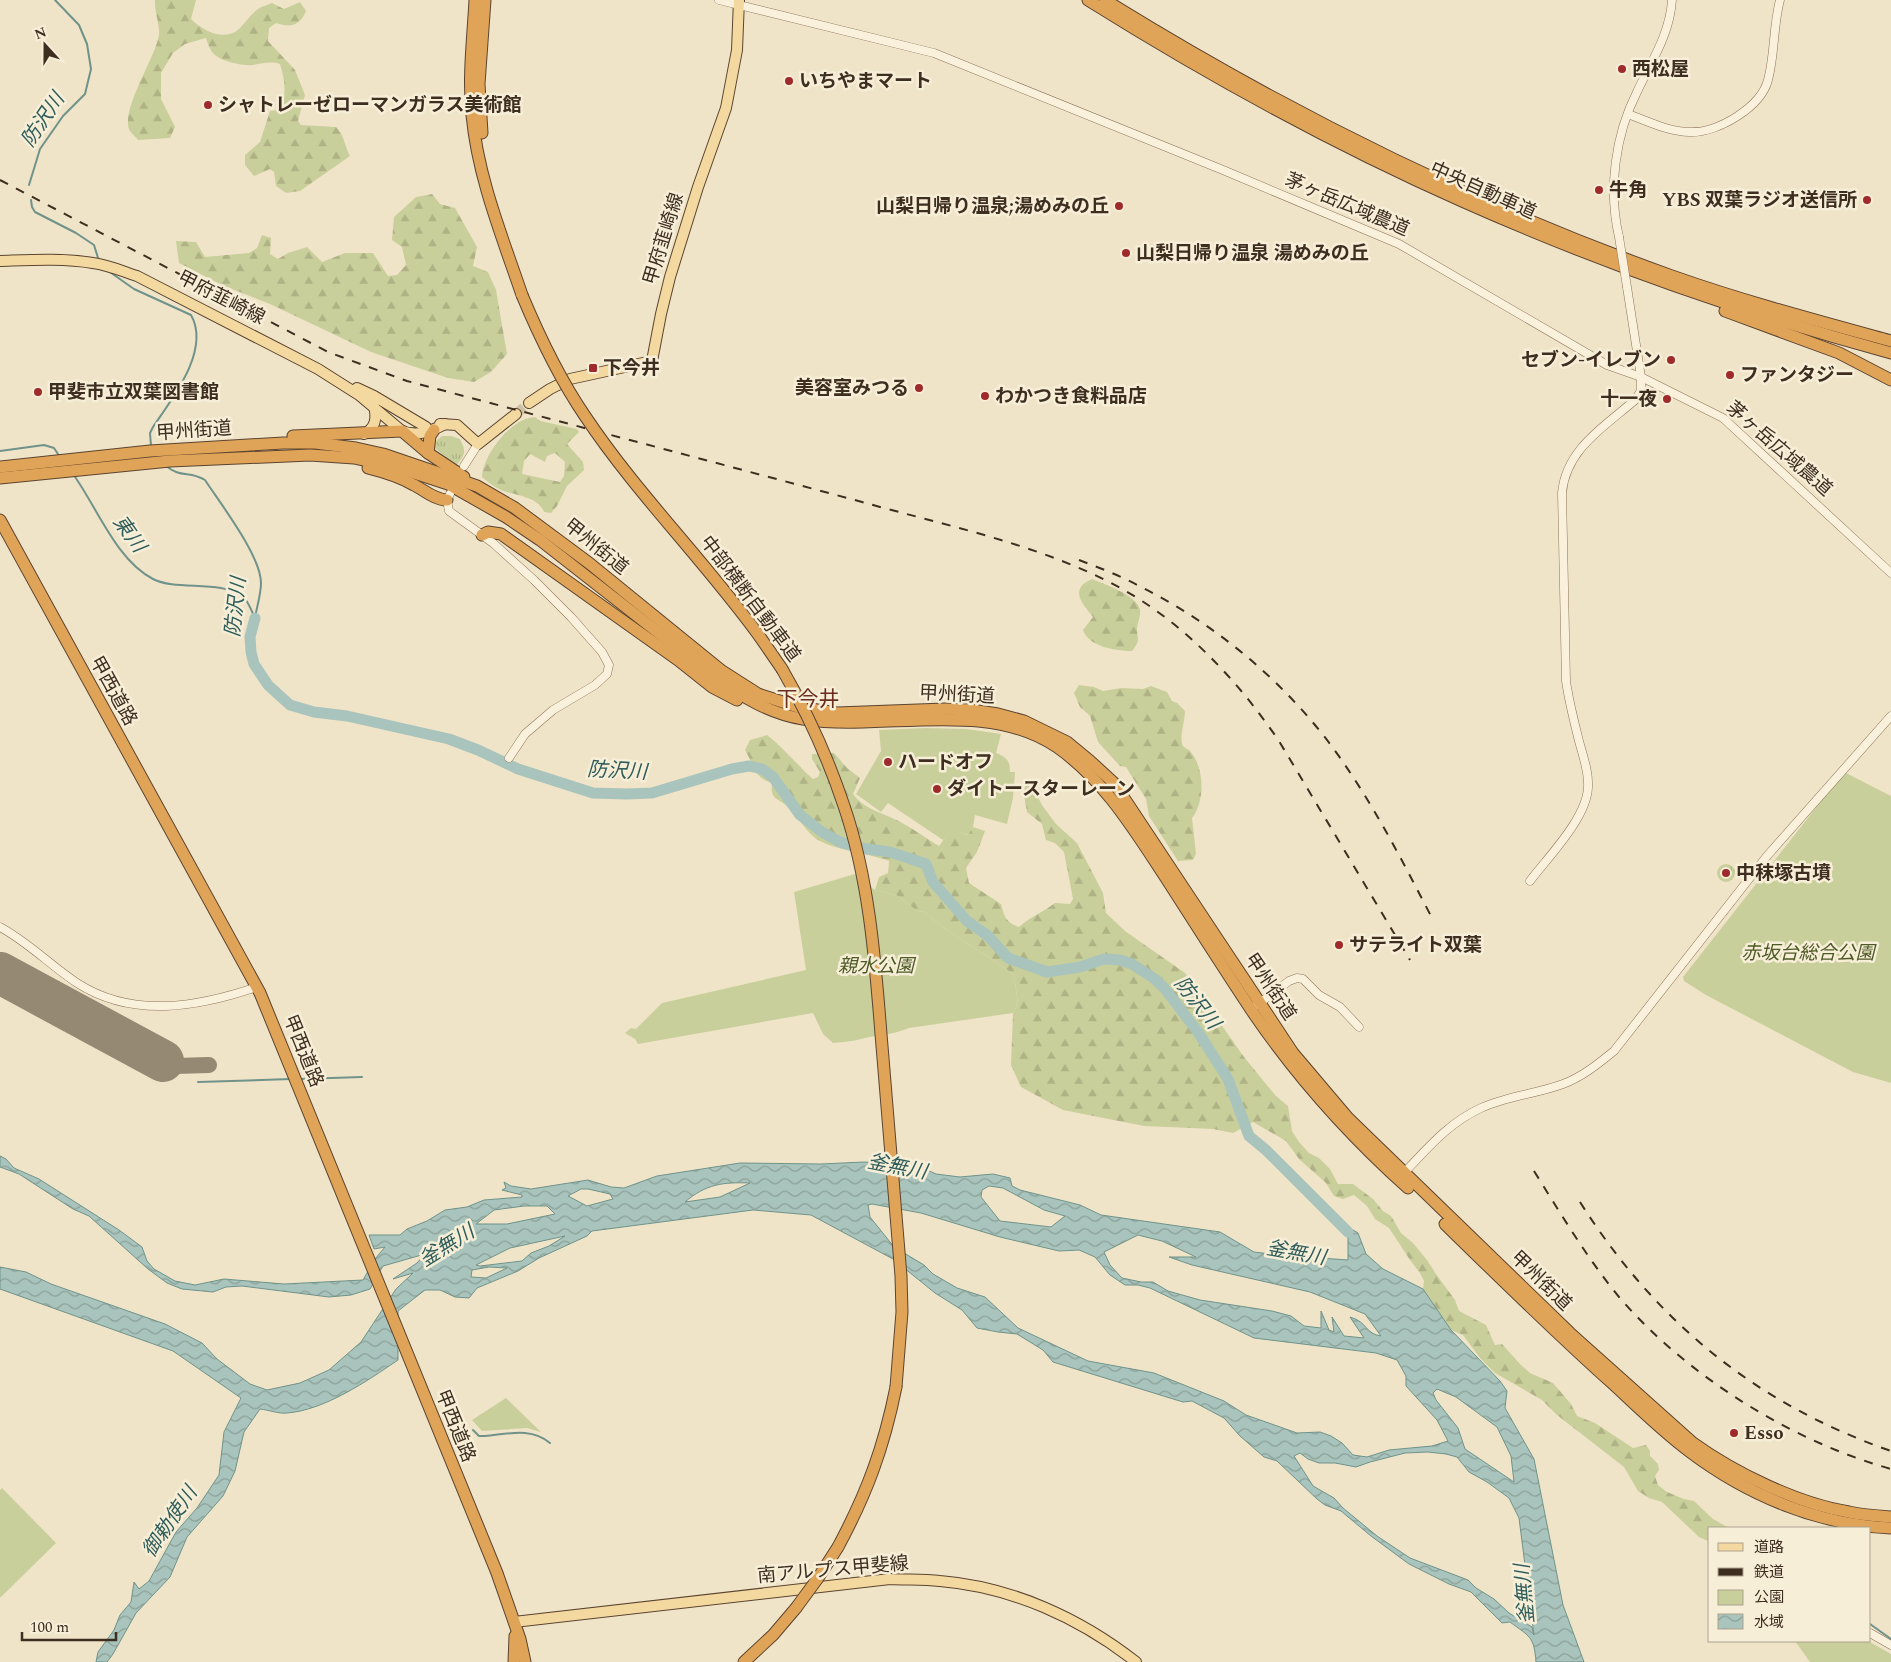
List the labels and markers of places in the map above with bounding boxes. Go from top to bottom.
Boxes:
place label: 西松屋 [1632,55,1689,84]
marker: 西松屋 [1616,63,1628,75]
place label: いちやまマート [799,67,932,96]
marker: いちやまマート [783,75,795,87]
place label: シャトレーゼローマンガラス美術館 [218,91,522,120]
marker: シャトレーゼローマンガラス美術館 [202,99,214,111]
place label: 牛角 [1609,176,1647,205]
marker: 牛角 [1593,184,1605,196]
place label: YBS 双葉ラジオ送信所 [1662,186,1857,215]
place label: 山梨日帰り温泉;湯めみの丘 [876,192,1109,221]
marker: YBS 双葉ラジオ送信所 [1861,194,1873,206]
marker: 山梨日帰り温泉;湯めみの丘 [1113,200,1125,212]
place label: 山梨日帰り温泉 湯めみの丘 [1136,239,1369,268]
marker: 山梨日帰り温泉 湯めみの丘 [1120,247,1132,259]
place label: セブン-イレブン [1521,346,1661,375]
place label: 下今井 [603,354,660,383]
marker: セブン-イレブン [1665,354,1677,366]
place label: ファンタジー [1740,361,1854,390]
marker: 下今井 [587,362,599,374]
marker: ファンタジー [1724,369,1736,381]
place label: 美容室みつる [795,374,909,403]
place label: 甲斐市立双葉図書館 [48,378,219,407]
marker: 美容室みつる [913,382,925,394]
place label: わかつき食料品店 [995,382,1147,411]
place label: 十一夜 [1600,385,1657,414]
marker: 甲斐市立双葉図書館 [32,386,44,398]
marker: わかつき食料品店 [979,390,991,402]
marker: 十一夜 [1661,393,1673,405]
place label: ハードオフ [898,748,993,777]
marker: ハードオフ [882,756,894,768]
place label: ダイトースターレーン [947,775,1135,804]
marker: ダイトースターレーン [931,783,943,795]
place label: 中秣塚古墳 [1736,859,1831,888]
marker: 中秣塚古墳 [1720,867,1732,879]
place label: サテライト双葉 [1349,931,1482,960]
marker: サテライト双葉 [1333,939,1345,951]
place label: Esso [1744,1419,1784,1448]
marker: Esso [1728,1427,1740,1439]

